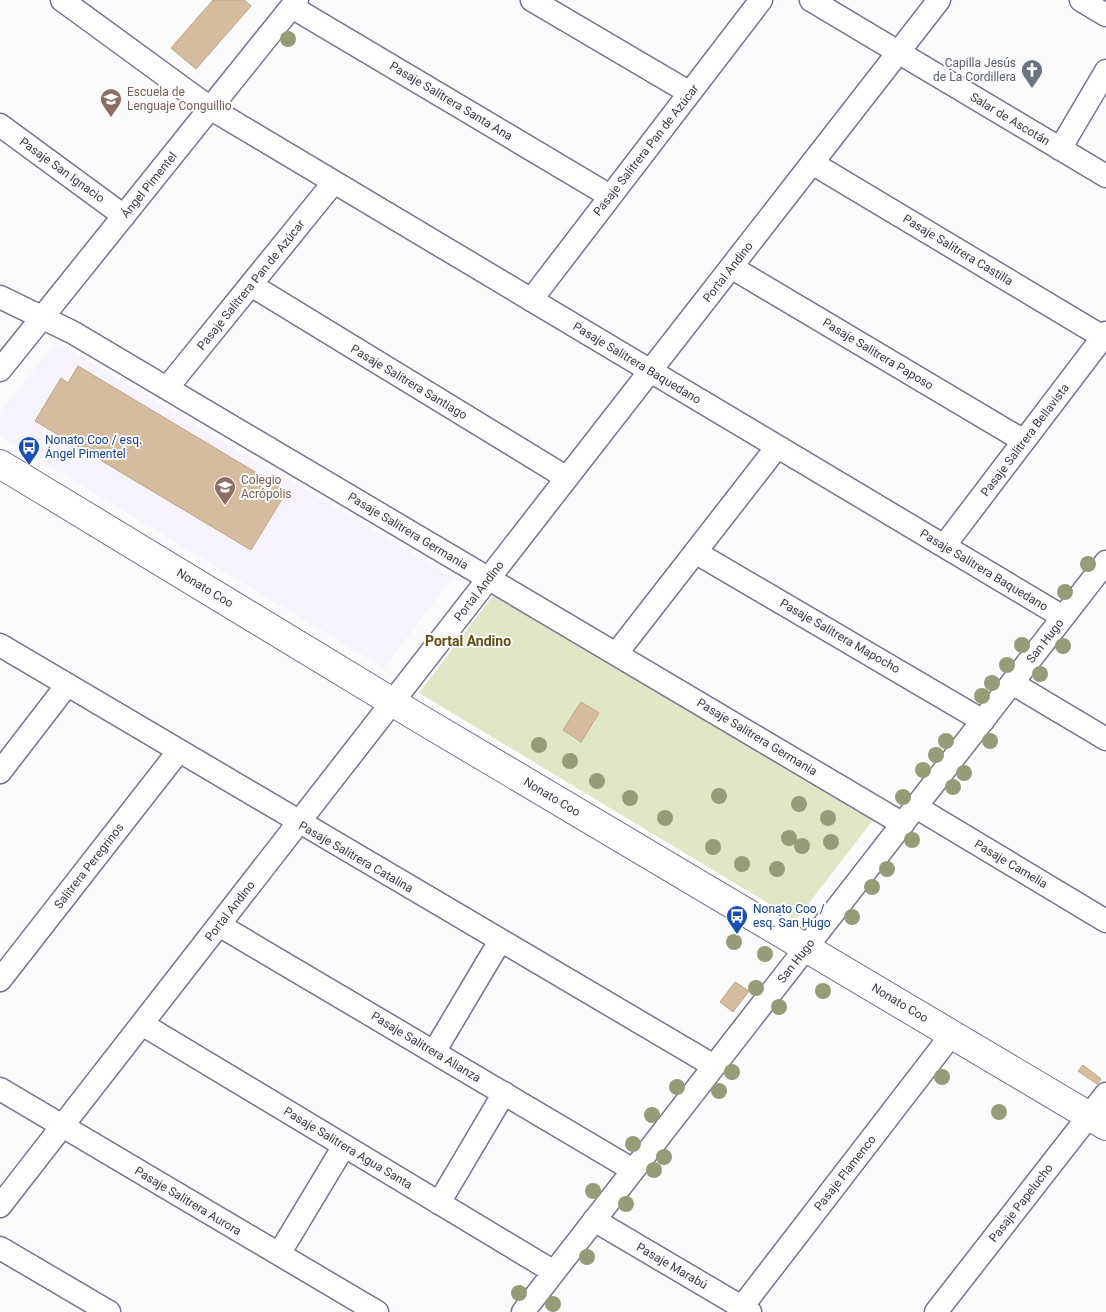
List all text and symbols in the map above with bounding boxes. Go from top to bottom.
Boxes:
place label: Capilla Jesús de La Cordillera [933,56,1016,84]
church icon: Capilla Jesús de La Cordillera [1020,58,1044,89]
street label: Pasaje Salitrera Santa Ana [387,59,515,143]
street label: Pasaje Salitrera Pan de Azúcar [590,81,702,219]
place label: Escuela de Lenguaje Conguillio [127,85,232,113]
school or university icon: Escuela de Lenguaje Conguillio [99,87,123,118]
street label: Salar de Ascotán [968,90,1052,148]
street label: Pasaje San Ignacio [17,135,107,206]
street label: Ángel Pimentel [117,149,180,221]
street label: Pasaje Salitrera Castilla [900,212,1016,288]
street label: Pasaje Salitrera Pan de Azúcar [194,217,308,353]
street label: Portal Andino [700,239,756,305]
street label: Pasaje Salitrera Paposo [820,315,936,393]
street label: Pasaje Salitrera Baquedano [571,319,704,407]
street label: Pasaje Salitrera Santiago [348,342,470,422]
street label: Pasaje Salitrera Bellavista [978,381,1072,499]
place label: Nonato Coo / esq. Ángel Pimentel [45,433,142,461]
bus stop icon: Nonato Coo / esq. Ángel Pimentel [17,435,41,466]
place label: Colegio Acrópolis [241,473,292,501]
school or university icon: Colegio Acrópolis [213,475,237,506]
street label: Pasaje Salitrera Germania [345,490,471,572]
street label: Pasaje Salitrera Baquedano [918,526,1051,614]
street label: Portal Andino [451,558,507,624]
street label: Nonato Coo [174,566,236,610]
street label: Pasaje Salitrera Mapocho [777,596,903,676]
street label: San Hugo [1023,616,1067,666]
district label: Portal Andino [425,633,511,649]
street label: Pasaje Salitrera Germania [694,696,820,778]
street label: Nonato Coo [521,775,583,819]
street label: Pasaje Salitrera Catalina [296,818,416,896]
street label: Salitrera Peregrinos [51,820,127,912]
street label: Pasaje Camelia [972,837,1050,891]
street label: Portal Andino [202,878,258,944]
place label: Nonato Coo / esq. San Hugo [753,902,831,930]
bus stop icon: Nonato Coo / esq. San Hugo [725,904,749,935]
street label: San Hugo [774,936,818,986]
street label: Nonato Coo [869,981,931,1025]
street label: Pasaje Salitrera Alianza [369,1009,483,1085]
street label: Pasaje Salitrera Agua Santa [281,1104,415,1192]
street label: Pasaje Flamenco [811,1132,879,1213]
street label: Pasaje Papelucho [986,1161,1056,1245]
street label: Pasaje Salitrera Aurora [132,1164,244,1238]
street label: Pasaje Marabú [634,1240,710,1292]

